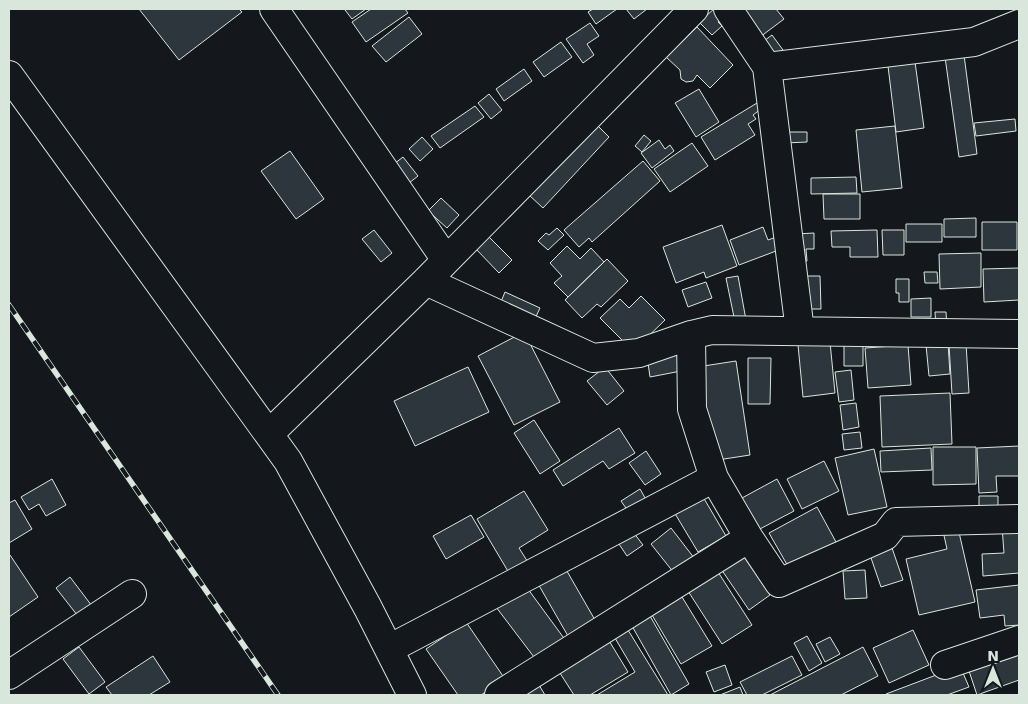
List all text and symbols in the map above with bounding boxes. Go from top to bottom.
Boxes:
north arrow [968,644,1018,694]
text: N [987,648,999,664]

